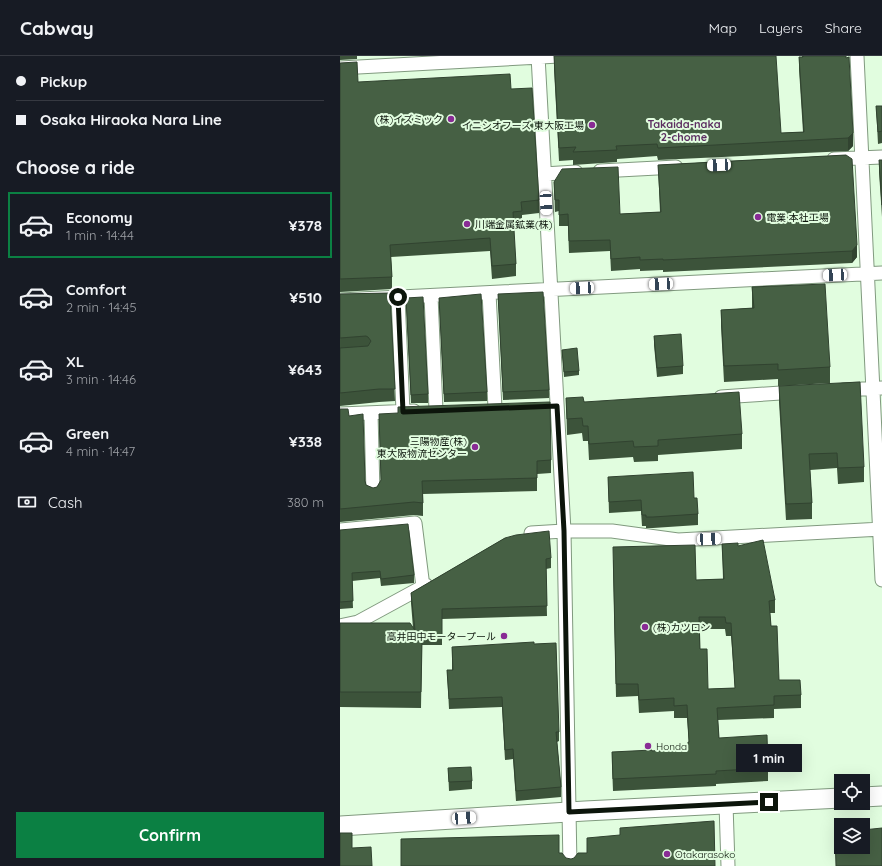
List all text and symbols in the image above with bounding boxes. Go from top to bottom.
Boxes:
text: Cabway [20,16,94,40]
text: Map [708,19,737,37]
text: Layers [759,19,803,37]
text: Share [825,19,862,37]
text: Pickup [40,72,87,91]
text: Osaka Hiraoka Nara Line [40,110,222,129]
place label: (株)イズミック [376,113,443,126]
marker: (株)イズミック [446,114,456,124]
district label: Takaida-naka 2-chome [647,117,721,144]
place label: イニシオフーズ 東大阪工場 [462,119,584,132]
marker: イニシオフーズ 東大阪工場 [587,120,597,130]
text: Choose a ride [16,156,135,179]
car [707,158,731,172]
car [539,191,553,215]
icon: car [18,207,54,243]
text: Economy [66,208,133,227]
place label: 電業 本社工場 [766,211,829,224]
marker: 電業 本社工場 [753,212,763,222]
text: ¥378 [289,216,322,235]
place label: 川端金属鉱業(株) [475,218,553,231]
marker: 川端金属鉱業(株) [462,219,472,229]
text: 1 min · 14:44 [66,227,134,243]
car [823,268,847,282]
car [649,277,673,291]
icon: car [18,279,54,315]
text: Comfort [66,280,127,299]
car [570,281,594,295]
text: ¥510 [289,288,322,307]
route start [389,288,407,306]
text: 2 min · 14:45 [66,299,136,315]
icon: car [18,351,54,387]
text: XL [66,352,84,371]
text: ¥643 [288,360,322,379]
text: 3 min · 14:46 [66,371,136,387]
icon: car [18,423,54,459]
text: Green [66,424,109,443]
text: ¥338 [289,432,322,451]
place label: 三陽物産(株) 東大阪物流センター [377,435,467,460]
marker: 三陽物産(株) 東大阪物流センター [470,442,480,452]
text: 4 min · 14:47 [66,443,135,459]
icon: cash [16,491,38,513]
text: Cash [48,493,82,512]
text: 380 m [287,494,324,510]
car [697,532,721,546]
place label: (株)カツロン [653,621,710,634]
marker: (株)カツロン [640,622,650,632]
place label: 高井田中モータープール [387,630,496,643]
marker: 高井田中モータープール [499,631,509,641]
place label: Honda [656,740,687,753]
marker: Honda [643,741,653,751]
callout: 1 min [736,744,802,772]
text: 1 min [753,750,785,766]
map controls [834,774,870,854]
button: locate [834,774,870,810]
route end [760,793,778,811]
car [452,811,476,825]
button: Confirm [16,812,324,858]
button: layers [834,818,870,854]
place label: Otakarasoko [675,848,735,861]
marker: Otakarasoko [662,849,672,859]

